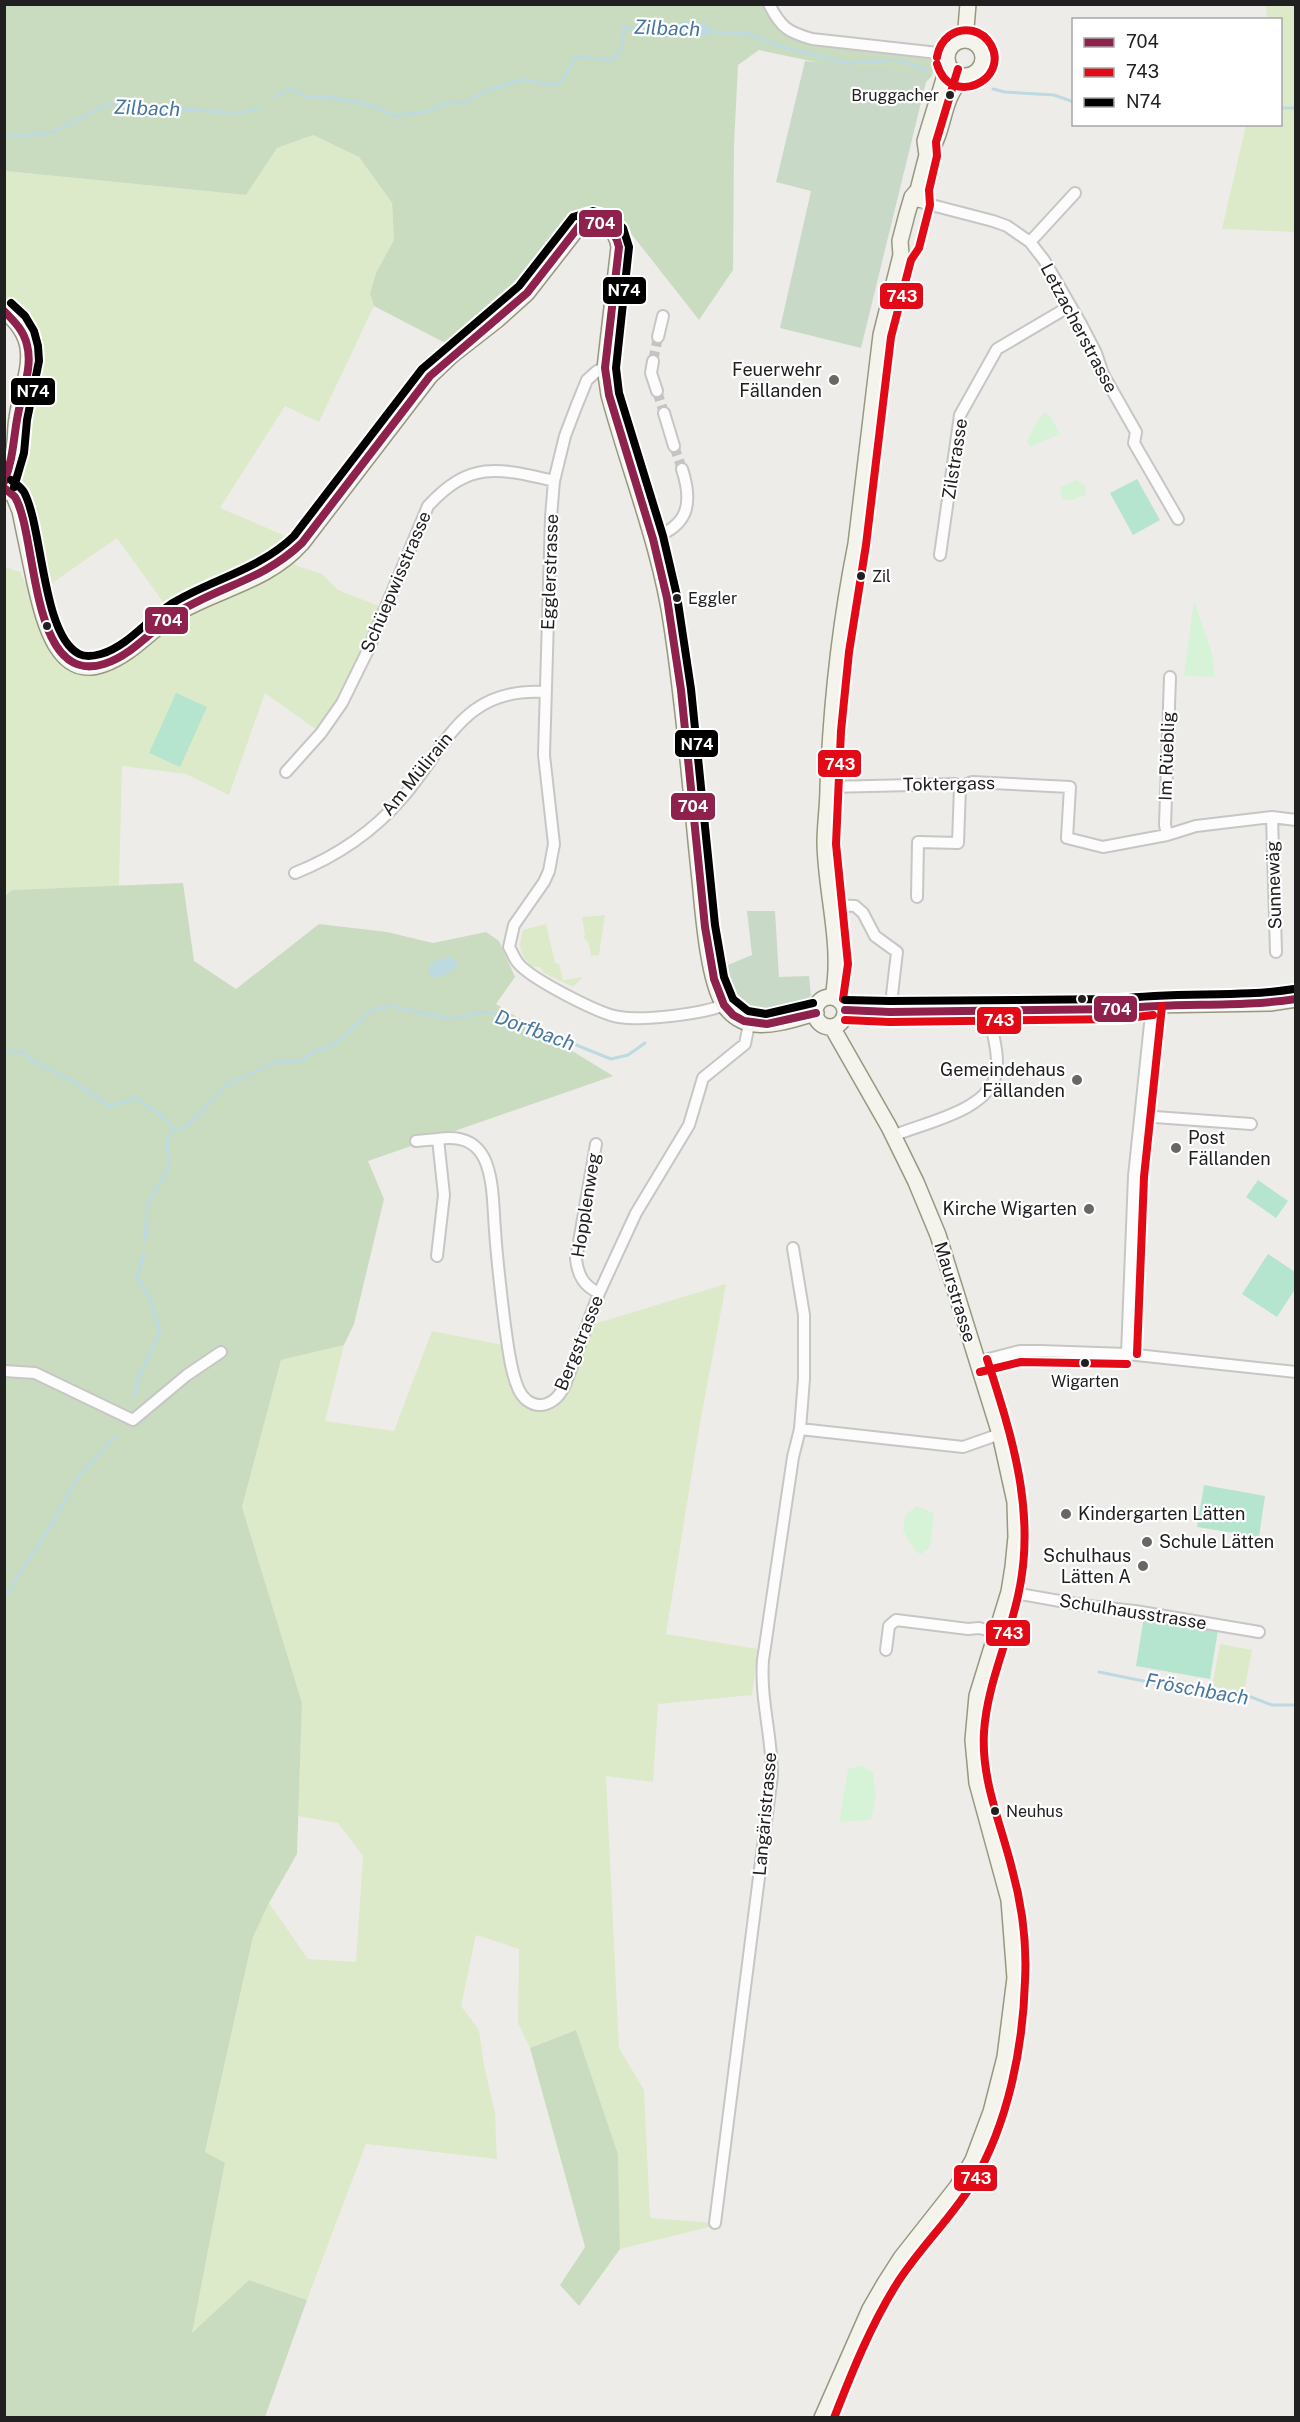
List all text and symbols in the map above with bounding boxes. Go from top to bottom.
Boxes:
water label: Zilbach [633,15,701,41]
legend [1072,18,1282,126]
text: 704 [1126,31,1159,52]
text: 743 [1126,61,1159,82]
place label: Bruggacher [851,86,939,105]
marker: Bruggacher [944,89,956,101]
text: N74 [1126,91,1161,112]
water label: Zilbach [113,95,181,121]
line badge: 704 [578,209,623,238]
text: 704 [585,214,616,233]
street label: Letzacherstrasse [1036,259,1122,396]
line badge: N74 [602,276,647,305]
text: N74 [608,281,641,300]
line badge: 743 [879,282,924,310]
text: 743 [887,287,917,306]
place label: Feuerwehr Fällanden [732,359,822,401]
marker: Feuerwehr Fällanden [827,373,841,387]
line badge: N74 [10,377,56,406]
text: N74 [17,382,50,401]
street label: Zilstrasse [938,417,971,501]
street label: Schüepwisstrasse [356,508,435,656]
street label: Egglerstrasse [537,514,562,630]
place label: Zil [872,567,891,586]
marker: Zil [855,570,867,582]
place label: Eggler [688,589,737,608]
marker: Eggler [671,592,683,604]
line badge: 704 [144,606,189,635]
text: 704 [152,611,183,630]
unlabelled marker [41,620,53,632]
street label: Im Rüeblig [1154,711,1179,801]
street label: Am Mülirain [377,728,456,819]
line badge: N74 [674,729,719,758]
text: N74 [681,735,714,754]
line badge: 743 [817,749,862,778]
text: 743 [825,755,855,774]
street label: Toktergass [903,772,995,795]
line badge: 704 [670,792,716,821]
text: 704 [678,797,709,816]
street label: Sunnewäg [1261,840,1286,930]
unlabelled marker [1076,993,1088,1005]
line badge: 704 [1093,995,1138,1023]
text: 704 [1101,1000,1132,1019]
water label: Dorfbach [492,1004,578,1056]
line badge: 743 [976,1006,1022,1035]
text: 743 [984,1011,1014,1030]
place label: Gemeindehaus Fällanden [940,1059,1065,1101]
marker: Gemeindehaus Fällanden [1070,1073,1084,1087]
place label: Post Fällanden [1188,1127,1271,1169]
marker: Post Fällanden [1169,1141,1183,1155]
street label: Hopplenweg [567,1151,604,1259]
place label: Kirche Wigarten [943,1198,1077,1219]
marker: Kirche Wigarten [1082,1202,1096,1216]
street label: Maurstrasse [930,1239,981,1345]
street label: Bergstrasse [550,1292,607,1393]
marker: Wigarten [1079,1357,1091,1369]
place label: Wigarten [1051,1372,1119,1391]
place label: Kindergarten Lätten [1078,1503,1245,1524]
marker: Kindergarten Lätten [1059,1507,1073,1521]
place label: Schule Lätten [1159,1531,1274,1552]
marker: Schule Lätten [1140,1535,1154,1549]
place label: Schulhaus Lätten A [1043,1545,1131,1587]
marker: Schulhaus Lätten A [1136,1559,1150,1573]
street label: Schulhausstrasse [1058,1590,1208,1634]
line badge: 743 [985,1619,1031,1647]
text: 743 [993,1624,1023,1643]
water label: Fröschbach [1143,1668,1251,1710]
street label: Langäristrasse [749,1751,780,1876]
place label: Neuhus [1006,1802,1063,1821]
marker: Neuhus [989,1805,1001,1817]
line badge: 743 [953,2164,998,2192]
text: 743 [961,2169,991,2188]

